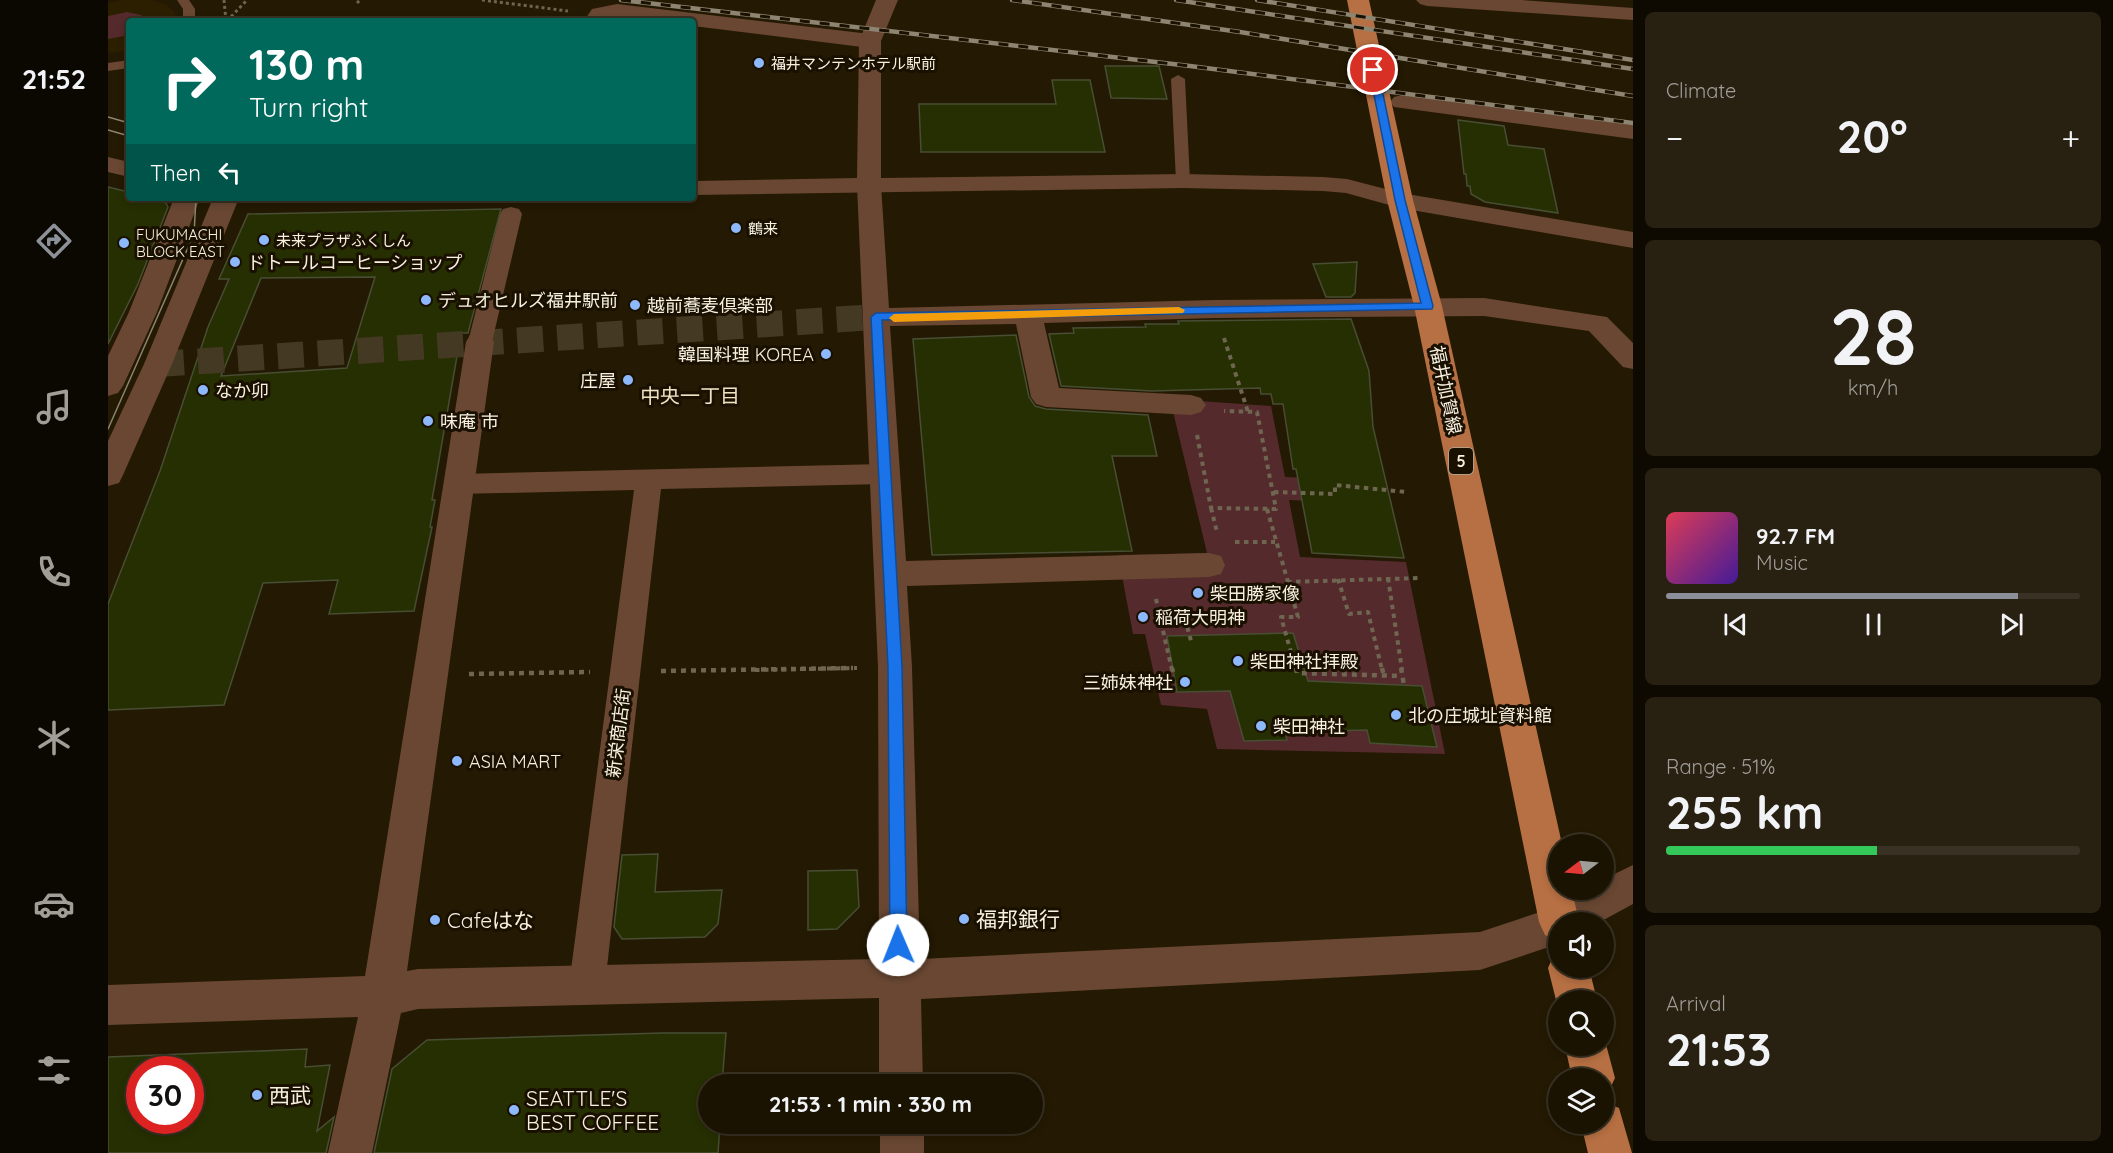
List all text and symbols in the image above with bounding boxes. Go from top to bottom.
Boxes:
text: 130 m [249,38,364,91]
icon: right [150,42,228,120]
pin [1347,44,1398,95]
icon: arrive [1356,53,1389,86]
place label: 福井マンテンホテル駅前 [771,54,936,73]
marker: 福井マンテンホテル駅前 [752,56,766,70]
text: 21:52 [22,62,86,96]
text: Climate [1666,78,1736,103]
text: Turn right [249,90,368,124]
text: 20° [1837,108,1908,164]
text: − [1666,117,1683,158]
text: + [2061,117,2080,158]
icon: left [213,156,246,189]
text: Then [150,159,201,187]
place label: 鶴来 [748,219,778,238]
icon: directions [33,220,75,262]
marker: 鶴来 [729,221,743,235]
place label: FUKUMACHI BLOCK EAST [136,225,225,261]
place label: 未来プラザふくしん [276,231,411,250]
marker: 未来プラザふくしん [257,233,271,247]
marker: FUKUMACHI BLOCK EAST [117,236,131,250]
place label: ドトールコーヒーショップ [247,251,462,274]
marker: ドトールコーヒーショップ [228,255,242,269]
text: 28 [1829,287,1917,385]
place label: デュオヒルズ福井駅前 [438,289,618,312]
marker: デュオヒルズ福井駅前 [419,293,433,307]
place label: 越前蕎麦倶楽部 [647,294,773,317]
marker: 越前蕎麦倶楽部 [628,298,642,312]
place label: 韓国料理 KOREA [678,343,814,366]
street label: 福井加賀線 [1425,344,1467,436]
marker: 韓国料理 KOREA [819,347,833,361]
place label: 庄屋 [580,369,616,392]
marker: 庄屋 [621,373,635,387]
text: km/h [1848,375,1898,400]
place label: なか卯 [215,379,269,402]
marker: なか卯 [196,383,210,397]
district label: 中央一丁目 [640,383,740,408]
icon: music [33,386,75,428]
place label: 味庵 市 [440,410,499,433]
marker: 味庵 市 [421,414,435,428]
road number: 5 [1449,448,1473,474]
text: 92.7 FM [1756,522,1835,550]
text: Music [1756,550,1808,575]
icon: phone [33,551,75,593]
place label: 柴田勝家像 [1210,582,1300,605]
marker: 柴田勝家像 [1191,586,1205,600]
place label: 稲荷大明神 [1155,606,1245,629]
icon: previous [1719,608,1752,641]
icon: pause [1857,608,1890,641]
icon: next [1995,608,2028,641]
marker: 稲荷大明神 [1136,610,1150,624]
place label: 柴田神社拝殿 [1250,650,1358,673]
marker: 柴田神社拝殿 [1231,654,1245,668]
place label: 三姉妹神社 [1083,671,1173,694]
marker: 三姉妹神社 [1178,675,1192,689]
street label: 新栄商店街 [601,687,635,779]
place label: 北の庄城址資料館 [1408,704,1552,727]
marker: 北の庄城址資料館 [1389,708,1403,722]
place label: 柴田神社 [1273,715,1345,738]
icon: climate [33,717,75,759]
marker: 柴田神社 [1254,719,1268,733]
place label: ASIA MART [469,750,561,773]
marker: ASIA MART [450,754,464,768]
text: Range · 51% [1666,754,1775,779]
text: 255 km [1666,784,1823,840]
north arrow [1548,834,1614,900]
map controls [1548,834,1614,1134]
icon: car [33,883,75,925]
place label: 福邦銀行 [976,906,1060,932]
place label: Cafeはな [447,907,534,933]
marker: 福邦銀行 [957,912,971,926]
button: sound [1548,912,1614,978]
marker: Cafeはな [428,913,442,927]
position arrow [866,913,930,977]
button: search [1548,990,1614,1056]
text: Arrival [1666,991,1726,1016]
text: 21:53 [1666,1021,1771,1077]
icon: filters [33,1049,75,1091]
speed limit sign: 30 [126,1056,204,1134]
button: layers [1548,1068,1614,1134]
place label: 西武 [269,1082,311,1108]
place label: SEATTLE'S BEST COFFEE [526,1085,659,1135]
marker: 西武 [250,1088,264,1102]
text: 21:53 · 1 min · 330 m [769,1090,972,1118]
marker: SEATTLE'S BEST COFFEE [507,1103,521,1117]

